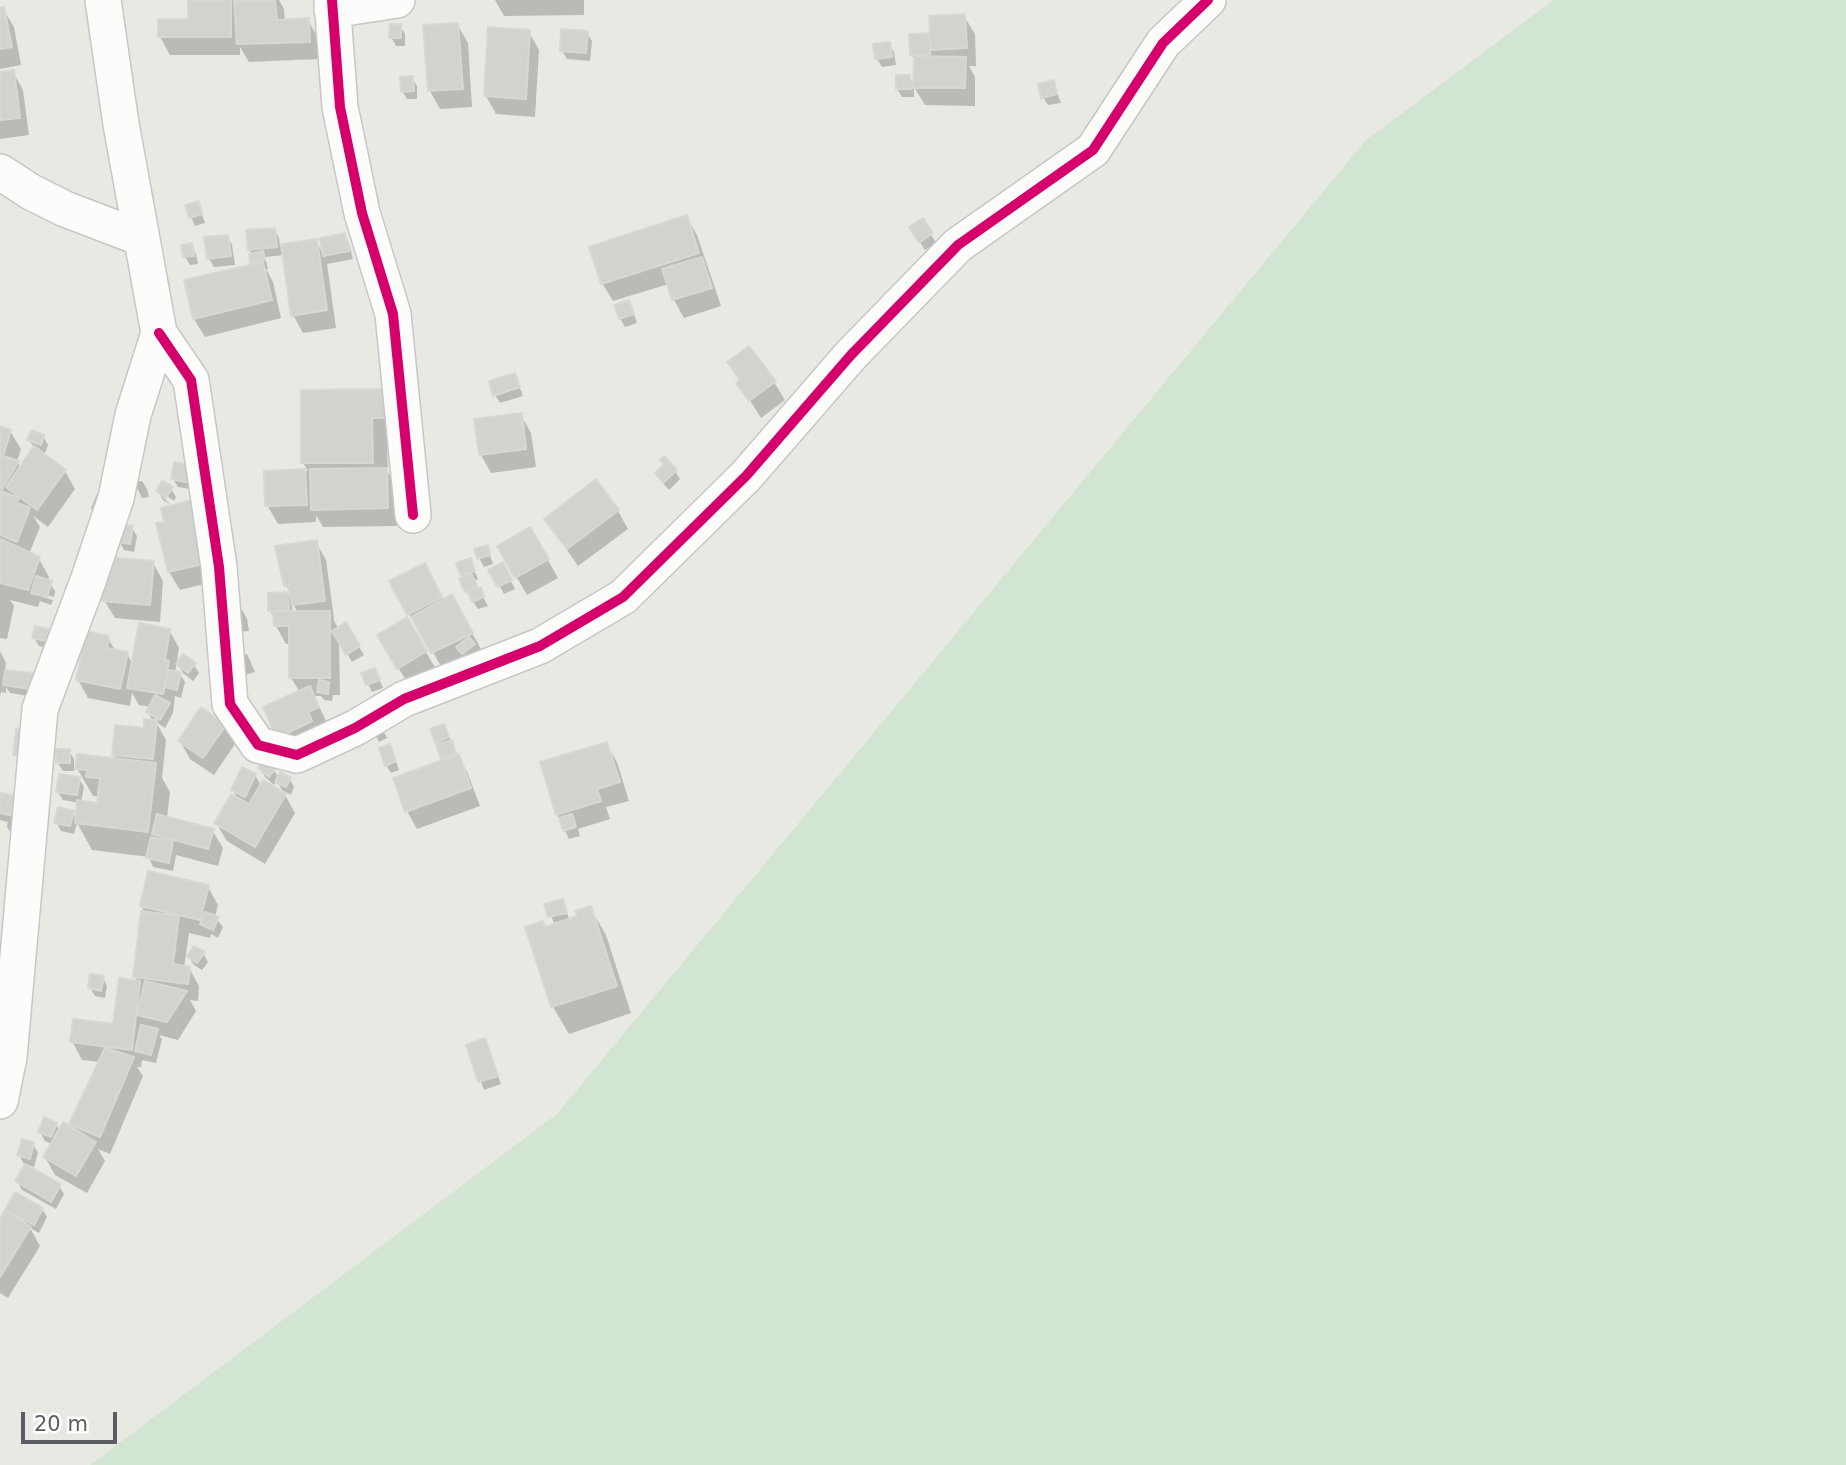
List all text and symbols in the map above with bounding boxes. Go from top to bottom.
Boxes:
scale bar [24,1398,121,1442]
text: 20 m [34,1412,88,1436]

